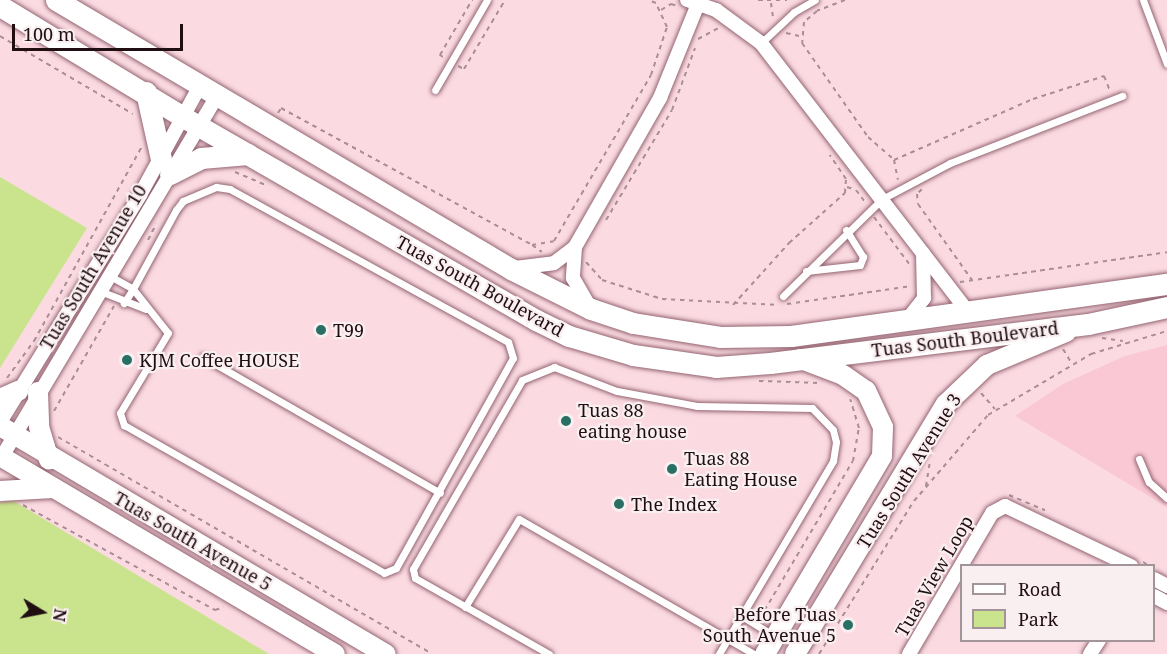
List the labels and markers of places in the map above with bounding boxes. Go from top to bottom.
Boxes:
place label: T99 [333,319,364,341]
marker: T99 [314,323,328,337]
place label: KJM Coffee HOUSE [139,349,299,371]
marker: KJM Coffee HOUSE [120,353,134,367]
place label: Tuas 88 eating house [578,400,687,442]
marker: Tuas 88 eating house [559,414,573,428]
place label: Tuas 88 Eating House [684,448,797,490]
marker: Tuas 88 Eating House [665,462,679,476]
place label: The Index [631,493,717,515]
marker: The Index [612,497,626,511]
place label: Before Tuas South Avenue 5 [703,604,836,646]
marker: Before Tuas South Avenue 5 [841,618,855,632]

